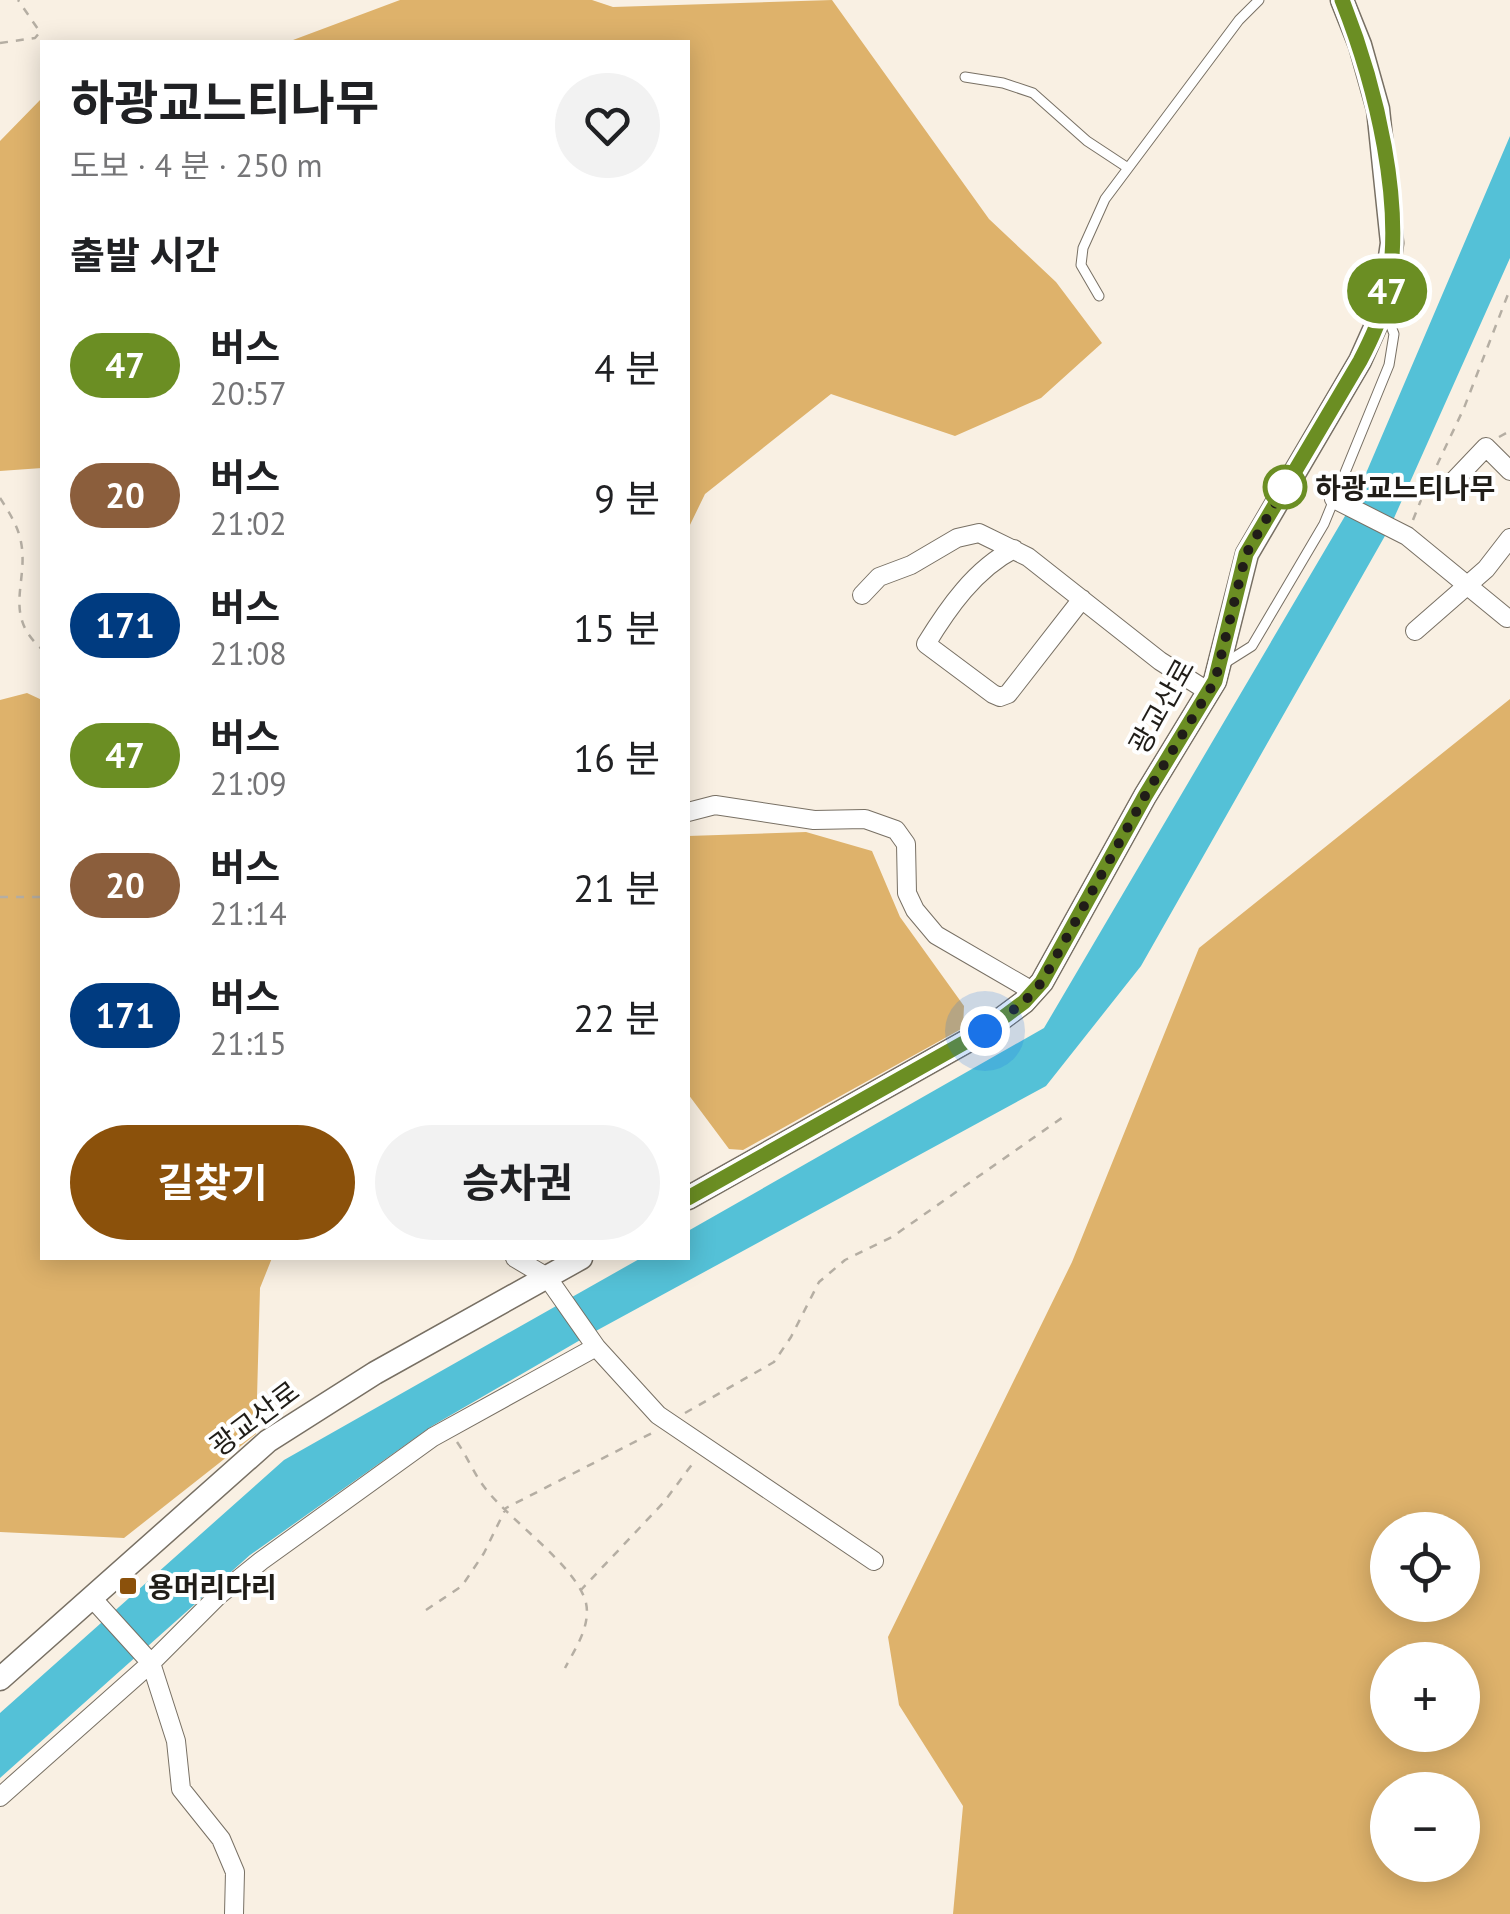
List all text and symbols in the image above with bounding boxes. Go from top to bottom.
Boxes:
text: 하광교느티나무 [70,71,379,133]
button: heart [555,73,660,178]
text: 도보 · 4 분 · 250 m [70,144,322,186]
text: 출발 시간 [70,230,219,279]
line badge: 47 [1342,258,1432,324]
text: 47 [1367,268,1407,314]
text: 버스 [210,322,280,371]
text: 47 [105,342,145,388]
text: 4 분 [594,343,660,392]
text: 20:57 [210,372,287,414]
text: 버스 [210,452,280,501]
marker: 하광교느티나무 [1264,466,1306,508]
place label: 하광교느티나무 [1315,469,1495,506]
text: 20 [105,472,145,518]
text: 9 분 [594,473,660,522]
text: 21:02 [210,502,287,544]
text: 버스 [210,582,280,631]
text: 171 [95,602,155,648]
text: 15 분 [573,603,660,652]
text: 21:08 [210,632,287,674]
street label: 광교산로 [1120,652,1202,760]
text: 버스 [210,712,280,761]
text: 47 [105,732,145,778]
text: 16 분 [573,733,660,782]
text: 21:09 [210,762,287,804]
text: 버스 [210,842,280,891]
text: 20 [105,862,145,908]
text: 21 분 [573,863,660,912]
text: 21:14 [210,892,287,934]
text: 버스 [210,972,280,1021]
text: 171 [95,992,155,1038]
text: 22 분 [573,993,660,1042]
your location [960,1006,1010,1056]
text: 21:15 [210,1022,287,1064]
button: 길찾기 [70,1125,355,1240]
button: 승차권 [375,1125,660,1240]
street label: 광교산로 [202,1372,306,1464]
map controls [1370,1512,1480,1882]
button: locate [1370,1512,1480,1622]
place label: 용머리다리 [148,1568,277,1605]
marker: 용머리다리 [117,1575,139,1597]
button: + [1370,1642,1480,1752]
button: − [1370,1772,1480,1882]

